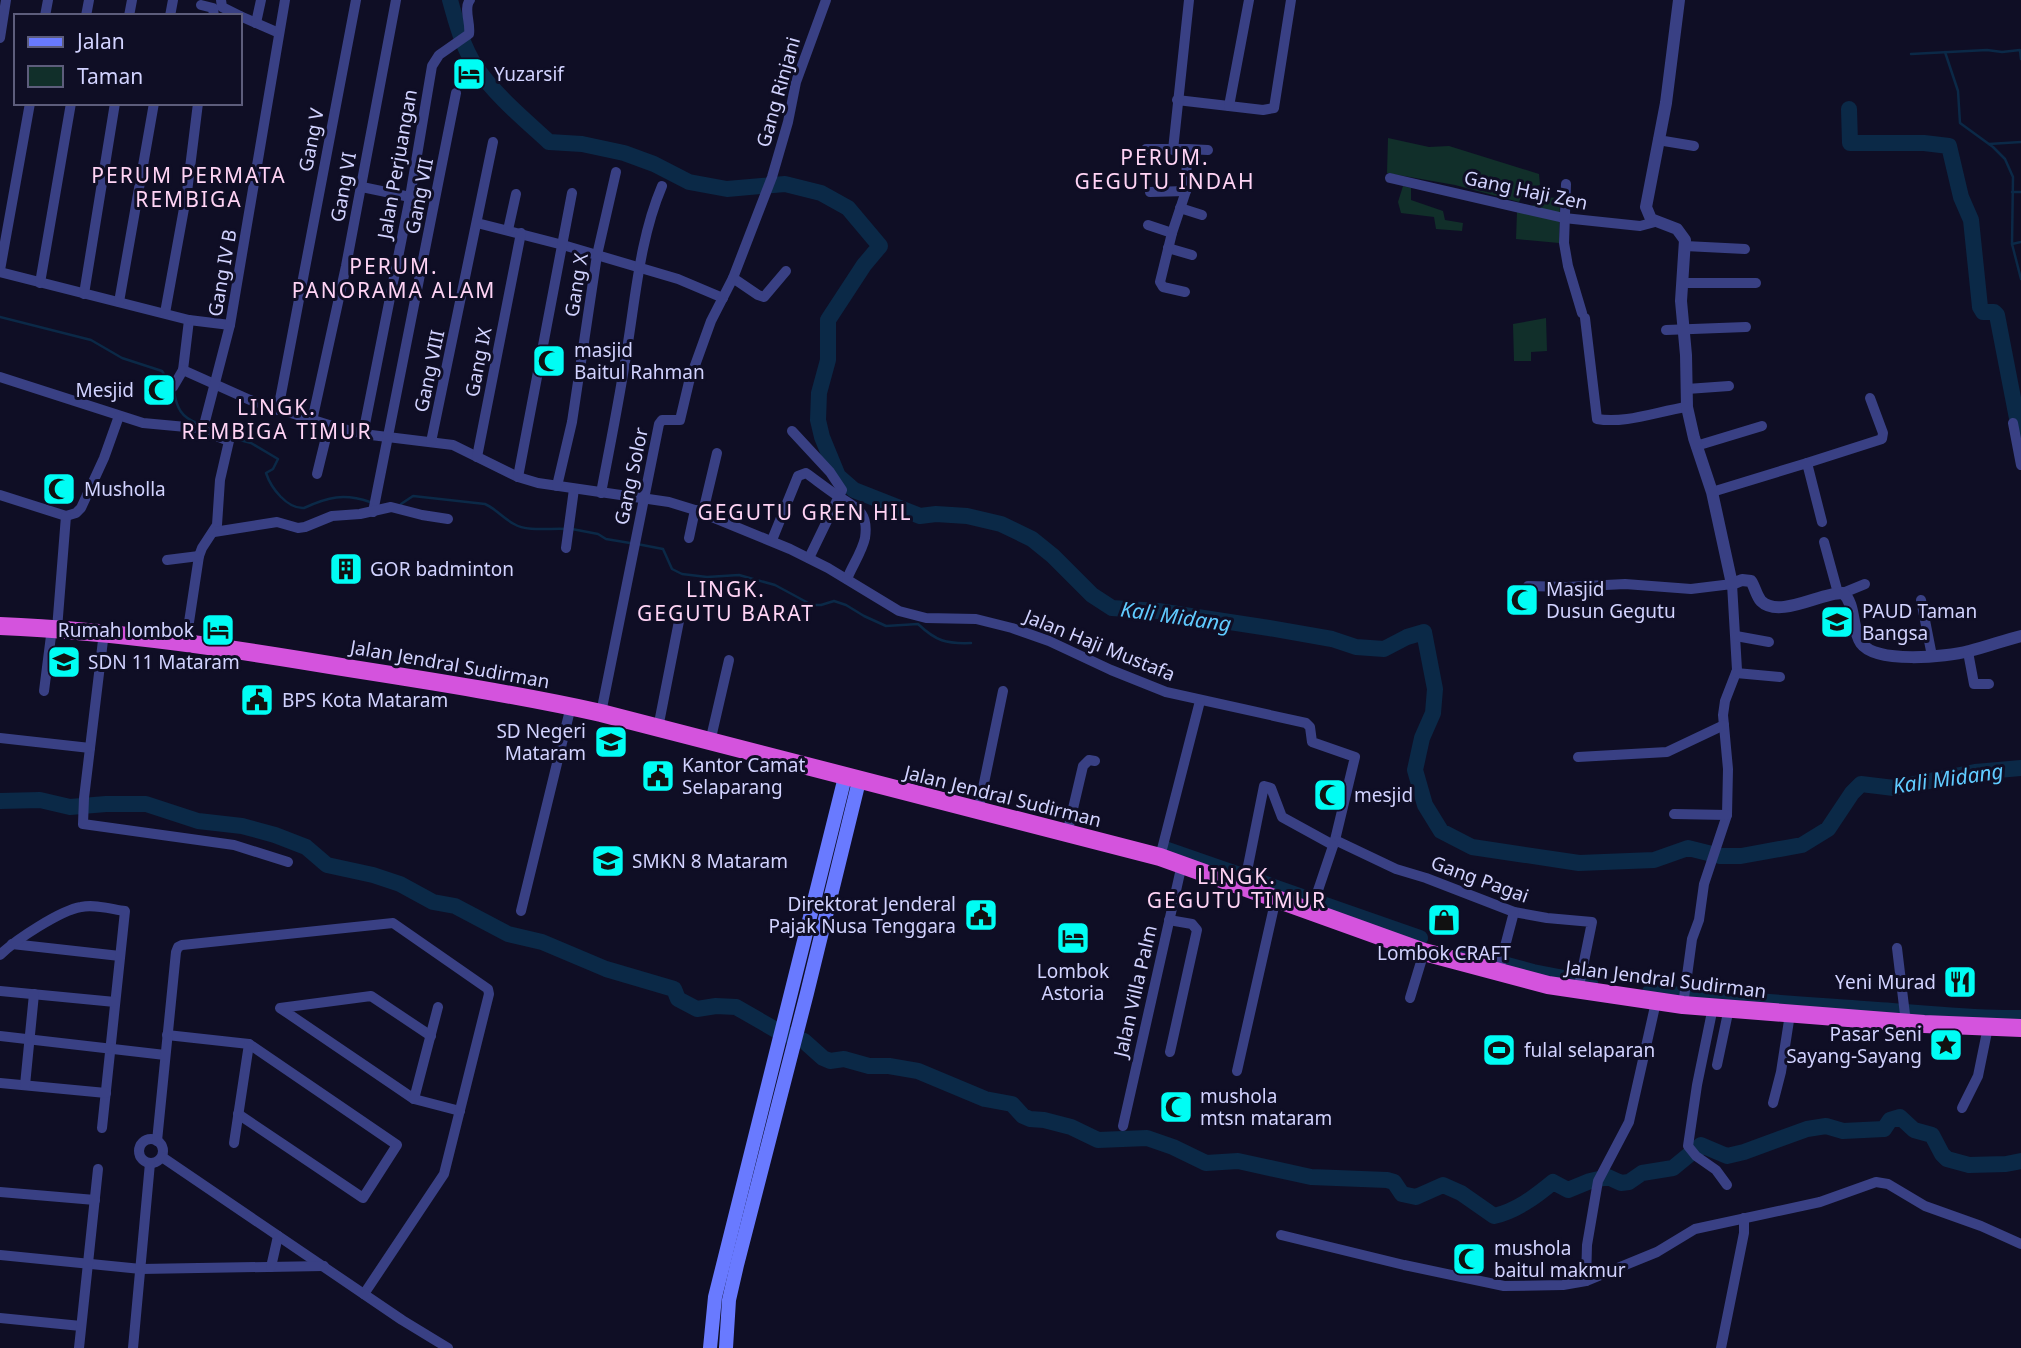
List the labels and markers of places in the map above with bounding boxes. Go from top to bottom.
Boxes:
hotel icon: Yuzarsif [450,55,488,93]
place label: Yuzarsif [494,61,565,87]
place label: masjid Baitul Rahman [574,337,705,385]
mosque icon: masjid Baitul Rahman [530,342,568,380]
mosque icon: Mesjid [140,371,178,409]
place label: Mesjid [75,377,134,403]
mosque icon: Musholla [40,470,78,508]
place label: Musholla [84,476,166,502]
building icon: GOR badminton [327,550,365,588]
place label: GOR badminton [370,556,514,582]
place label: Masjid Dusun Gegutu [1546,576,1676,624]
mosque icon: Masjid Dusun Gegutu [1503,581,1541,619]
place label: PAUD Taman Bangsa [1862,598,1977,646]
school or university icon: PAUD Taman Bangsa [1818,603,1856,641]
hotel icon: Rumah lombok [199,611,237,649]
place label: Rumah lombok [58,617,194,643]
school or university icon: SDN 11 Mataram [45,643,83,681]
place label: SDN 11 Mataram [88,649,240,675]
public building icon: BPS Kota Mataram [238,681,276,719]
place label: BPS Kota Mataram [282,687,448,713]
place label: SD Negeri Mataram [496,718,586,766]
school or university icon: SD Negeri Mataram [592,723,630,761]
place label: Kantor Camat Selaparang [682,752,805,800]
public building icon: Kantor Camat Selaparang [639,757,677,795]
mosque icon: mesjid [1311,776,1349,814]
place label: mesjid [1354,782,1413,808]
school or university icon: SMKN 8 Mataram [589,842,627,880]
place label: SMKN 8 Mataram [632,848,788,874]
place label: Direktorat Jenderal Pajak Nusa Tenggara [768,891,956,939]
public building icon: Direktorat Jenderal Pajak Nusa Tenggara [962,896,1000,934]
shop icon: Lombok CRAFT [1425,901,1463,939]
hotel icon: Lombok Astoria [1054,919,1092,957]
place label: Lombok CRAFT [1377,940,1511,966]
place label: Lombok Astoria [1037,958,1109,1006]
restaurant icon: Yeni Murad [1941,963,1979,1001]
place label: Yeni Murad [1835,969,1936,995]
place label: Pasar Seni Sayang-Sayang [1786,1021,1922,1069]
place icon: Pasar Seni Sayang-Sayang [1927,1026,1965,1064]
sports icon: fulal selaparan [1480,1031,1518,1069]
place label: fulal selaparan [1524,1037,1655,1063]
place label: mushola mtsn mataram [1200,1083,1332,1131]
mosque icon: mushola mtsn mataram [1157,1088,1195,1126]
place label: mushola baitul makmur [1494,1235,1626,1283]
mosque icon: mushola baitul makmur [1450,1240,1488,1278]

